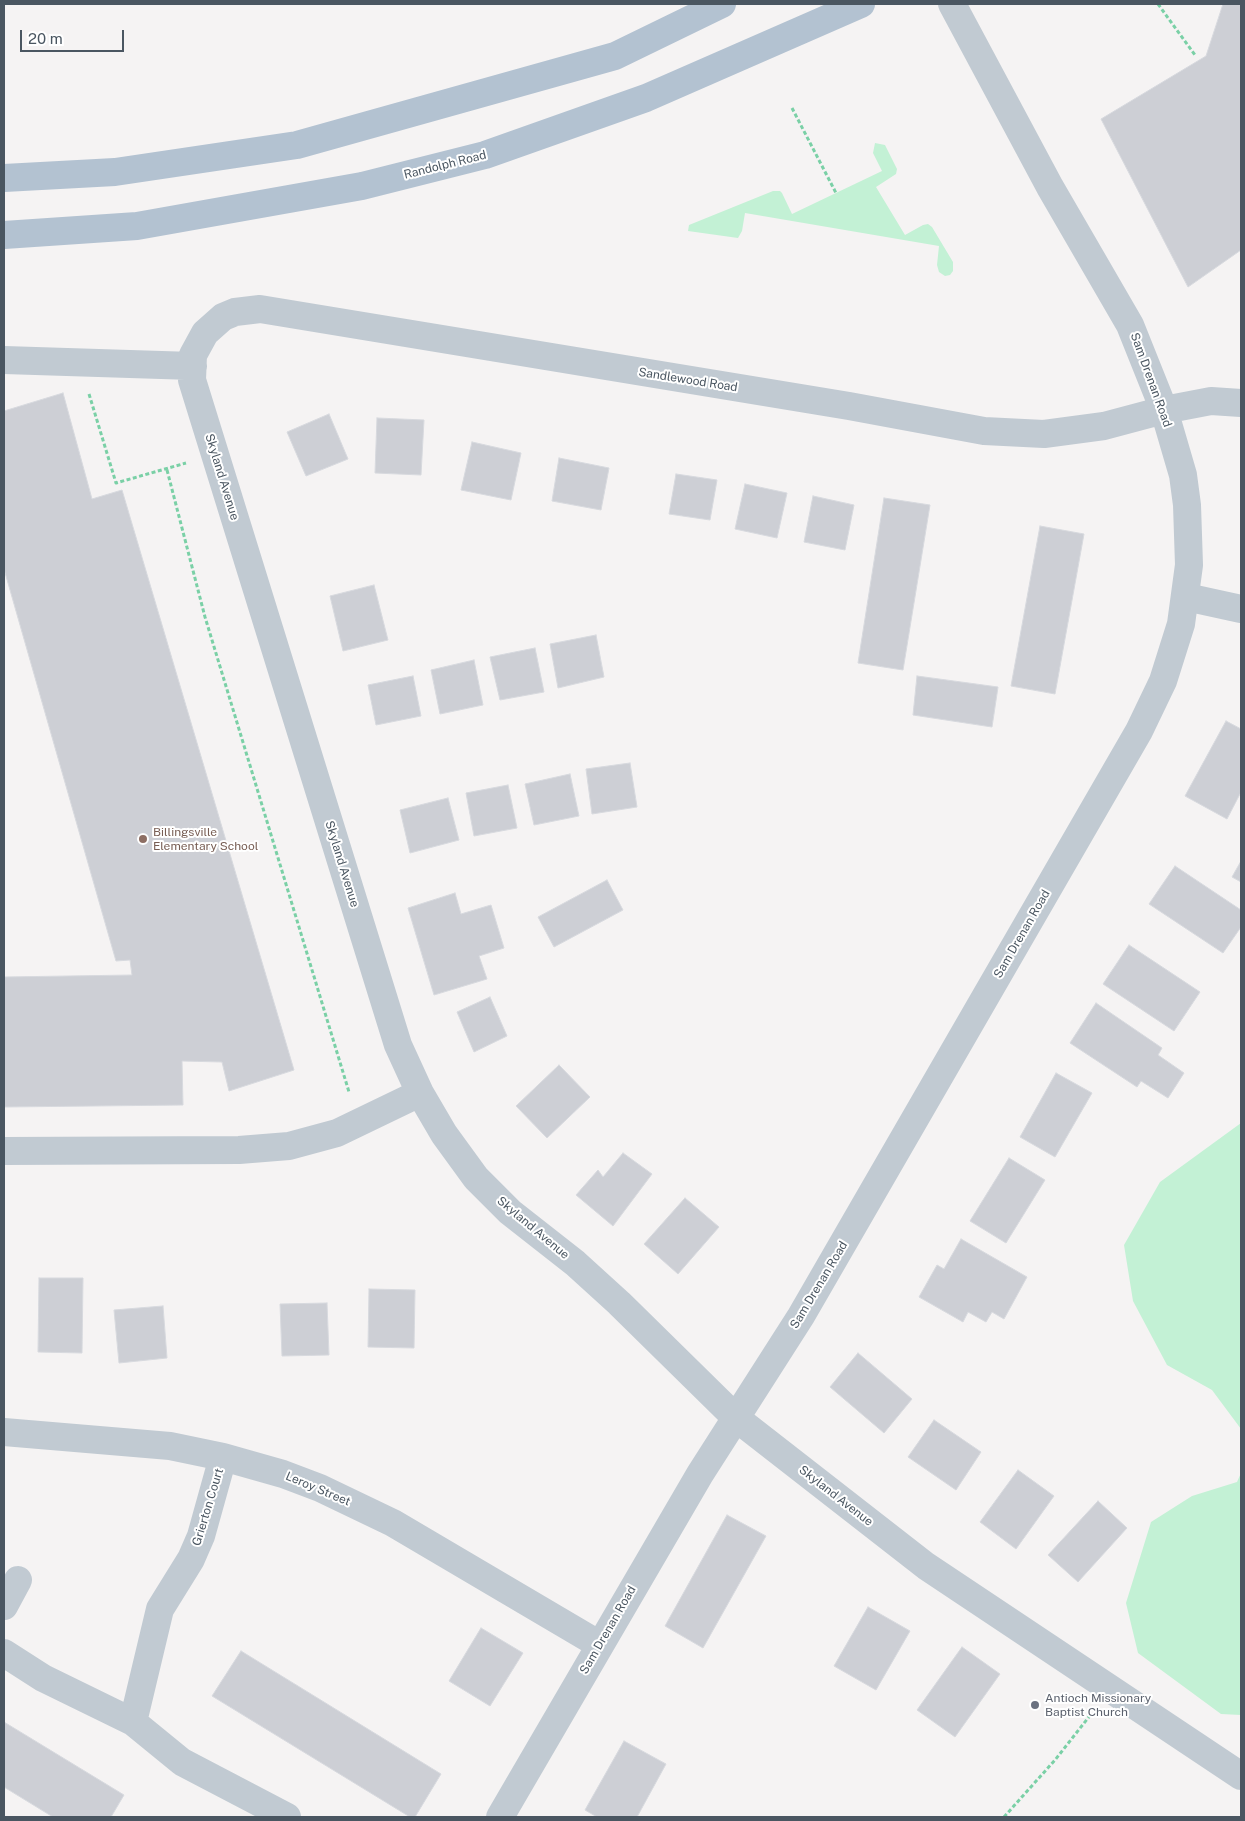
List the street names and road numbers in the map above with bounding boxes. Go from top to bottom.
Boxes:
street label: Randolph Road [402,148,488,182]
street label: Sam Drenan Road [1127,331,1175,429]
street label: Sandlewood Road [637,365,739,395]
street label: Skyland Avenue [202,432,242,522]
street label: Skyland Avenue [322,819,362,909]
street label: Sam Drenan Road [991,887,1053,981]
street label: Skyland Avenue [494,1194,572,1262]
street label: Sam Drenan Road [787,1239,851,1331]
street label: Skyland Avenue [796,1463,876,1529]
street label: Grierton Court [189,1467,227,1547]
street label: Leroy Street [283,1469,353,1509]
street label: Sam Drenan Road [577,1583,639,1677]

